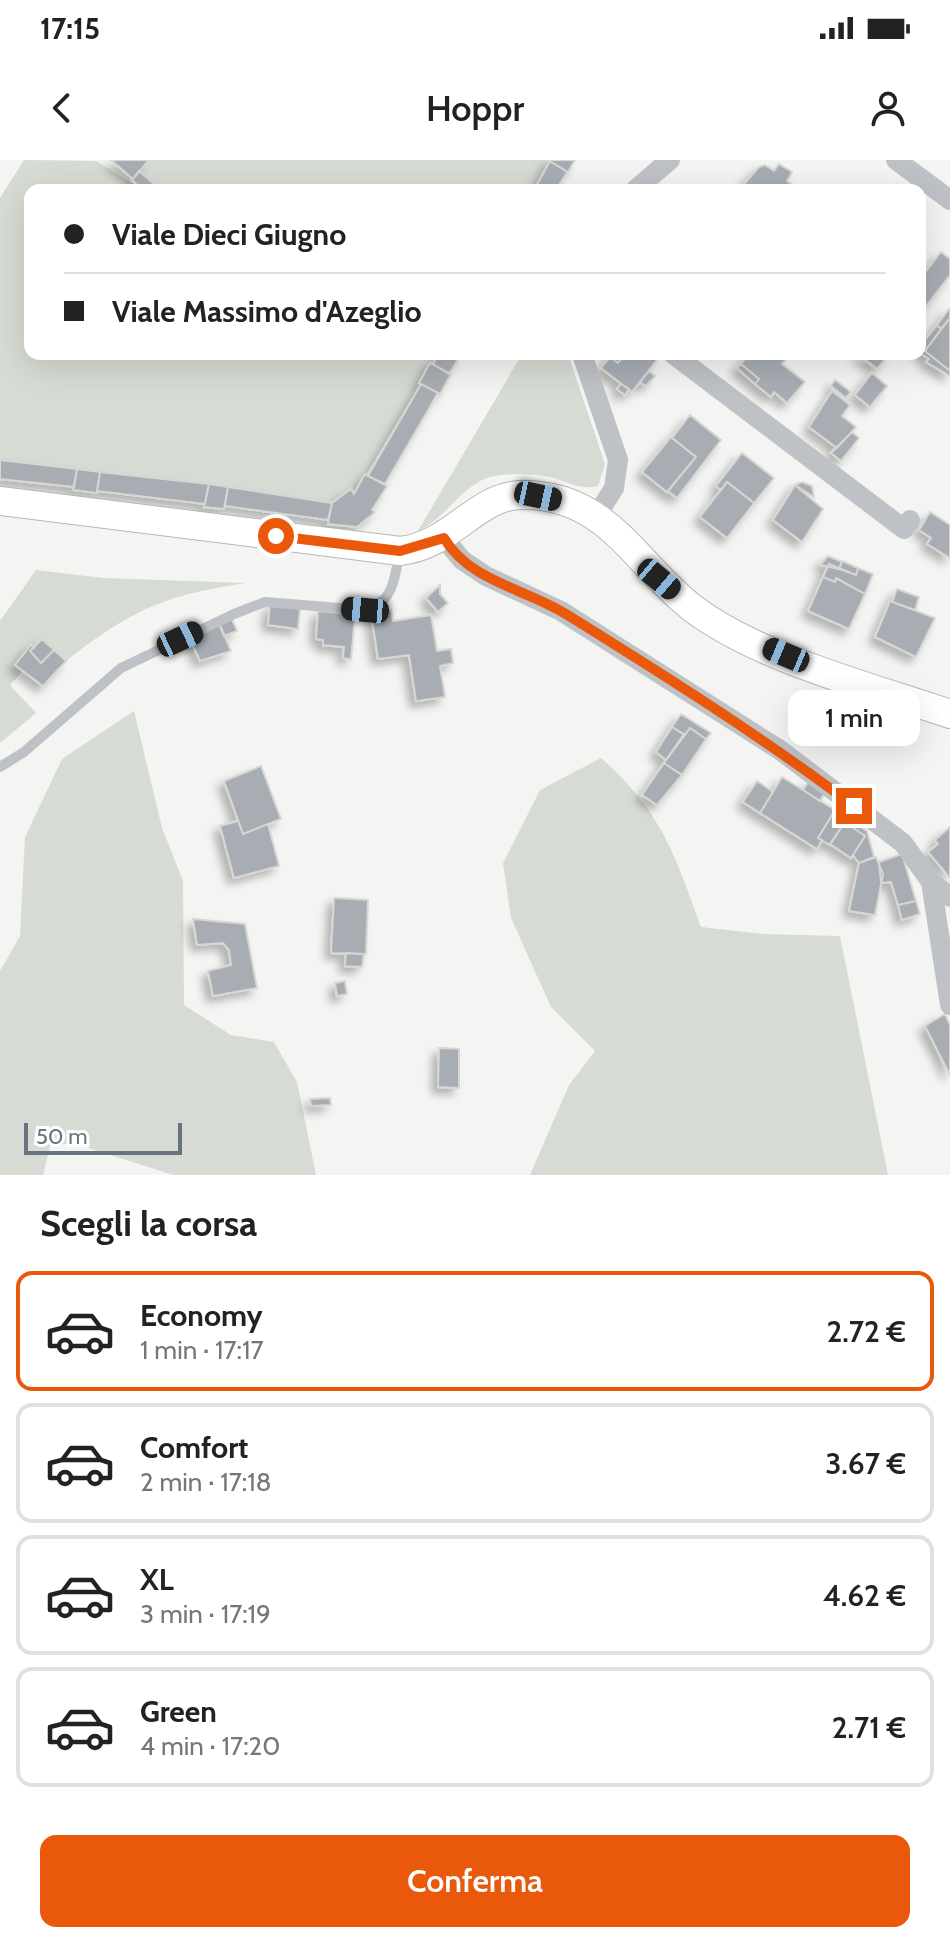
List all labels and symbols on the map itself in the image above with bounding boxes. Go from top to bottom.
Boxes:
car [512,479,564,513]
route start [258,518,294,554]
car [633,554,685,604]
car [340,596,390,624]
car [153,618,207,660]
car [759,635,813,675]
callout: 1 min [788,690,920,746]
route end [836,788,872,824]
scale bar [24,1119,182,1155]

